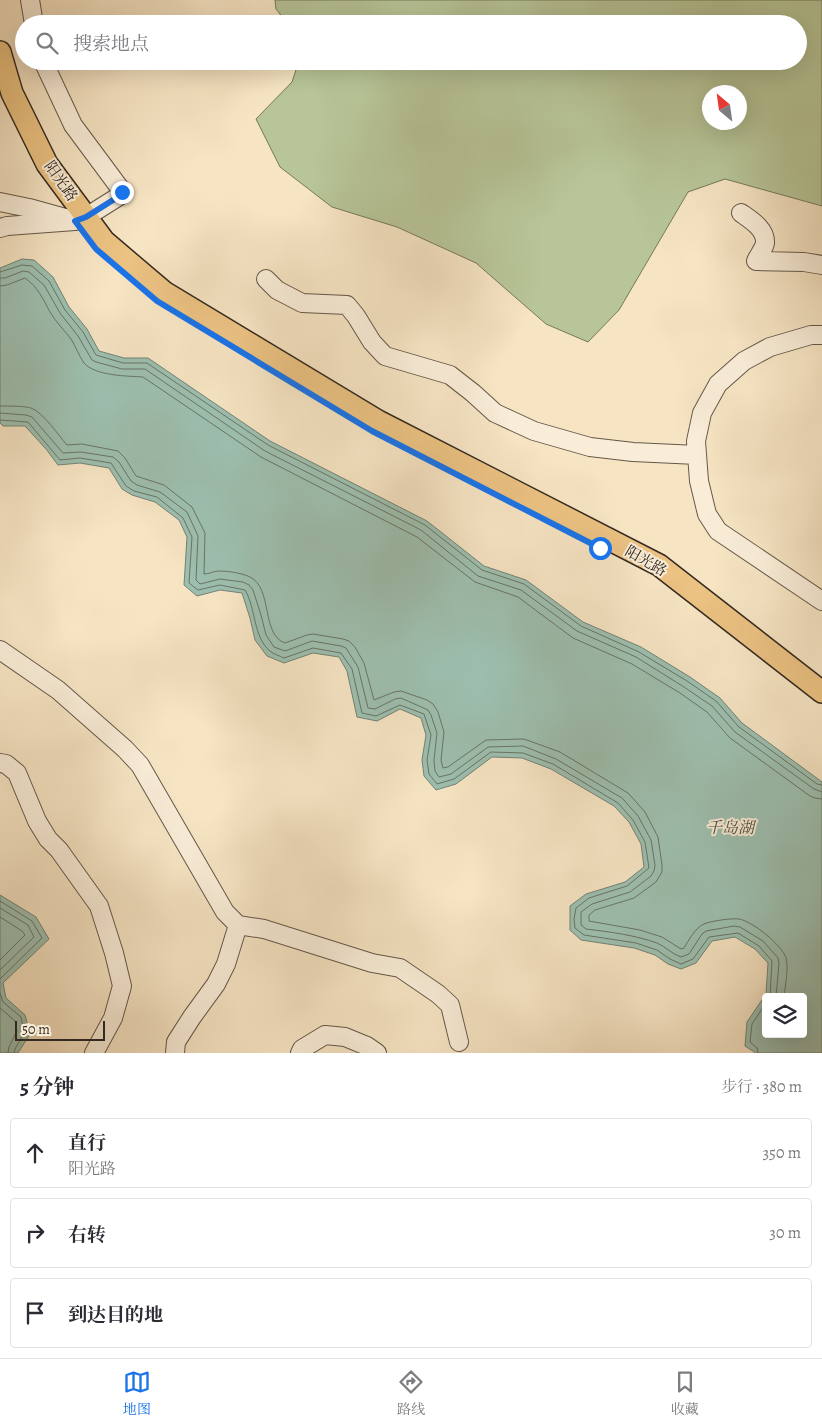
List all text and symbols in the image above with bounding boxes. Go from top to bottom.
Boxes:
search box [15,15,807,70]
icon: search [33,29,61,57]
text: 搜索地点 [73,31,149,57]
north arrow [702,85,747,130]
street label: 阳光路 [40,157,82,205]
route end [111,181,134,204]
route start [589,537,612,560]
street label: 阳光路 [622,541,670,581]
water label: 千岛湖 [706,817,757,839]
map controls [762,993,807,1038]
button: layers [762,993,807,1038]
scale bar [15,1018,105,1041]
text: 50 m [22,1020,50,1039]
text: 5 分钟 [20,1073,75,1101]
text: 步行 · 380 m [721,1076,802,1098]
text: 直行 [68,1130,106,1156]
icon: ahead [21,1139,49,1167]
text: 350 m [762,1142,801,1164]
text: 阳光路 [68,1158,116,1180]
icon: right [21,1219,49,1247]
text: 右转 [68,1222,106,1248]
text: 30 m [769,1222,801,1244]
icon: arrive [21,1299,49,1327]
text: 到达目的地 [68,1302,163,1328]
tab: 地图 [123,1368,151,1419]
tab: 路线 [397,1368,425,1419]
tab: 收藏 [671,1368,699,1419]

